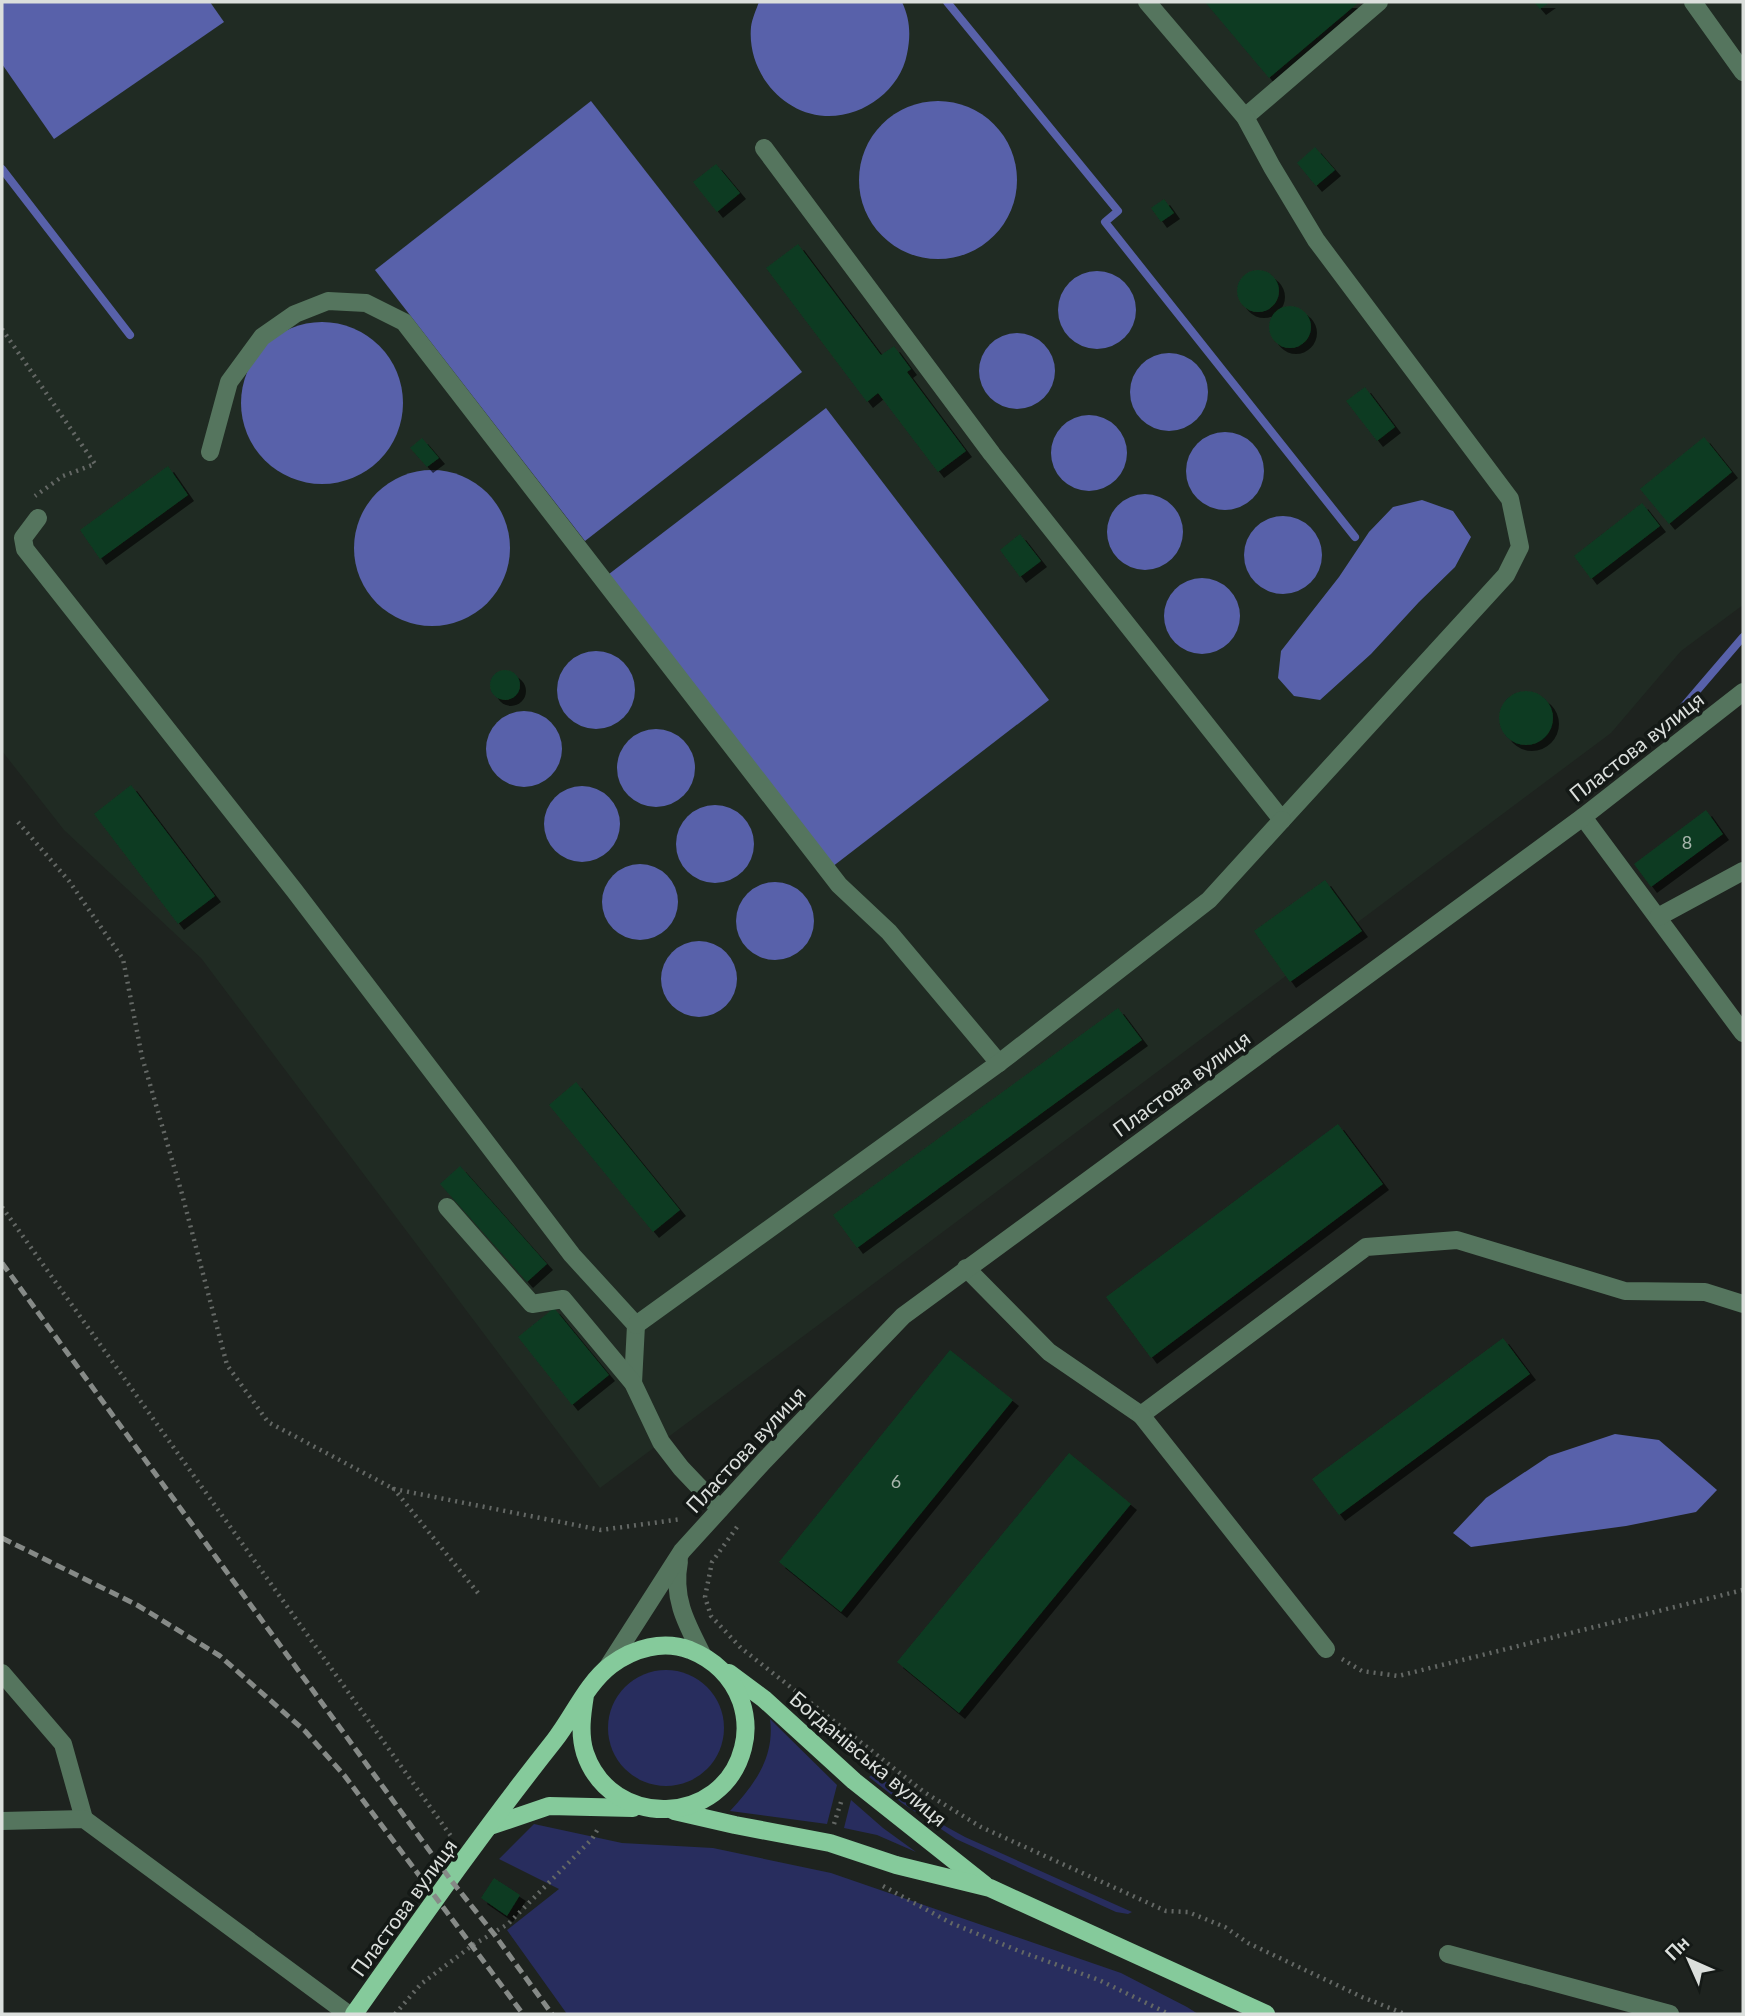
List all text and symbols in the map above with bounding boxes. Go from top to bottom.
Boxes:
street label: Пластова вулиця [1564,686,1708,806]
house number: 8 [1682,831,1692,853]
street label: Пластова вулиця [1107,1025,1255,1141]
street label: Пластова вулиця [680,1381,810,1517]
house number: 6 [891,1470,901,1492]
street label: Богданівська вулиця [785,1685,953,1831]
street label: Пластова вулиця [345,1833,461,1981]
north arrow [1654,1925,1724,1995]
text: Пн [1660,1931,1694,1965]

